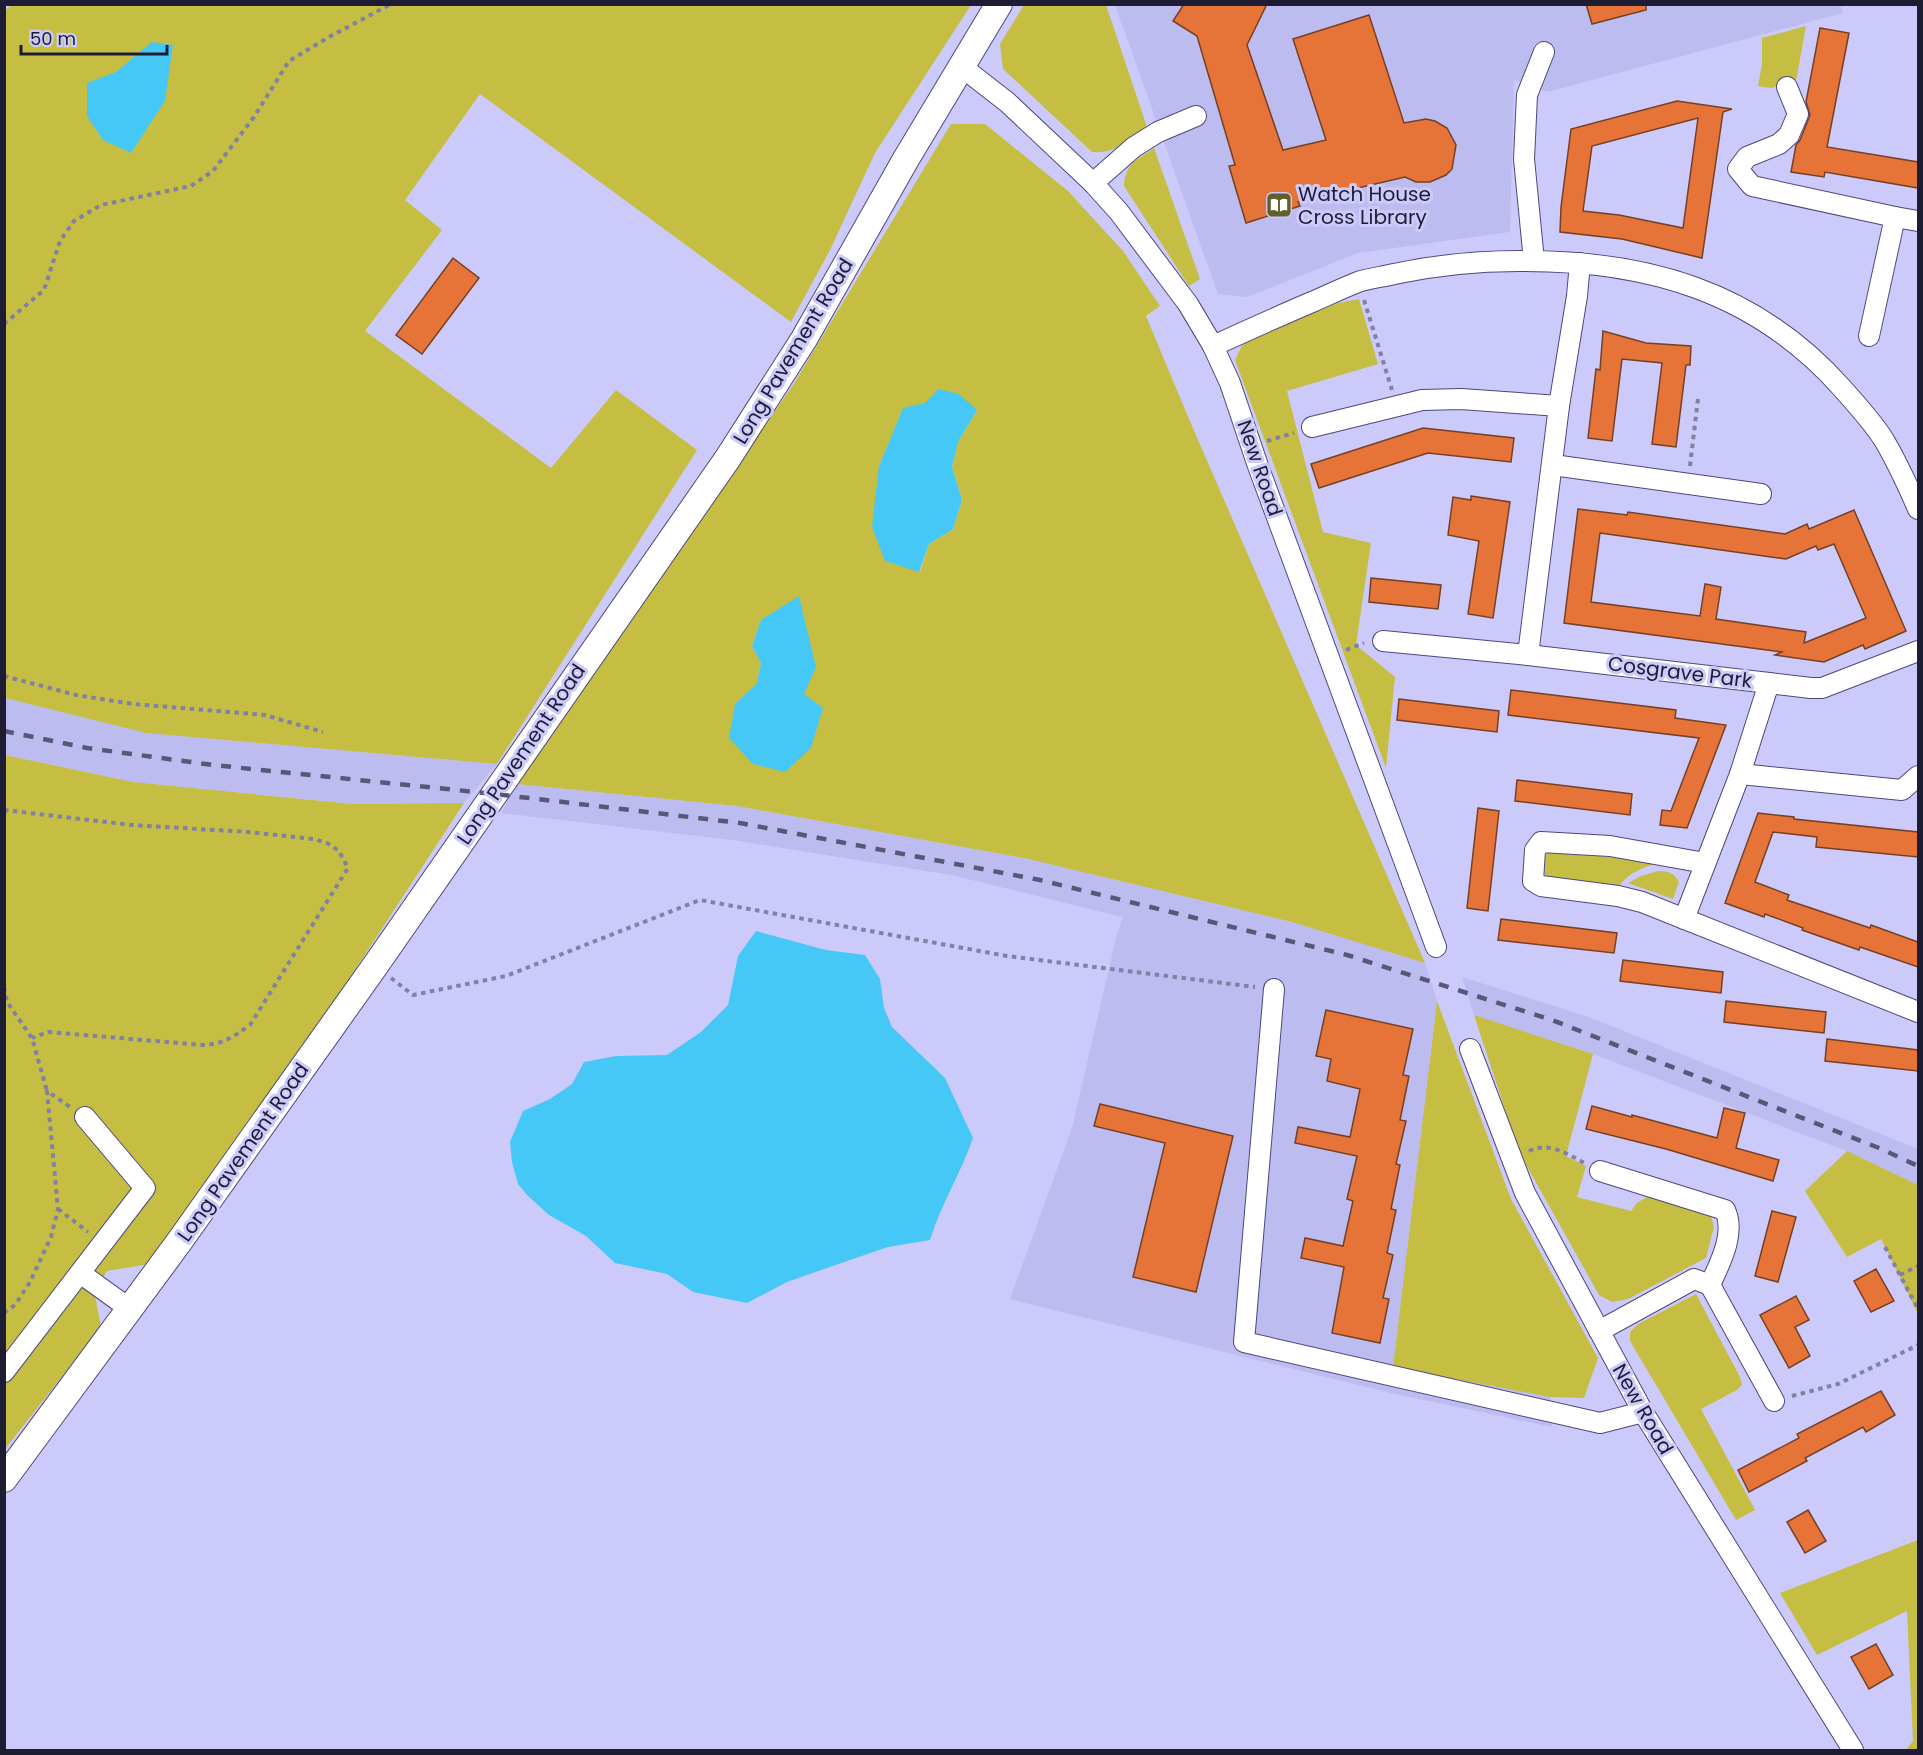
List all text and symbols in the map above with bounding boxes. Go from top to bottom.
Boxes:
scale bar [21,18,166,56]
text: 50 m [30,26,76,51]
place label: Watch House Cross Library [1298,180,1431,231]
library icon: Watch House Cross Library [1264,190,1294,220]
street label: Long Pavement Road [726,253,860,449]
street label: New Road [1230,416,1290,520]
street label: Cosgrave Park [1606,649,1754,695]
street label: Long Pavement Road [450,658,592,850]
street label: Long Pavement Road [171,1057,315,1247]
street label: New Road [1606,1359,1680,1459]

